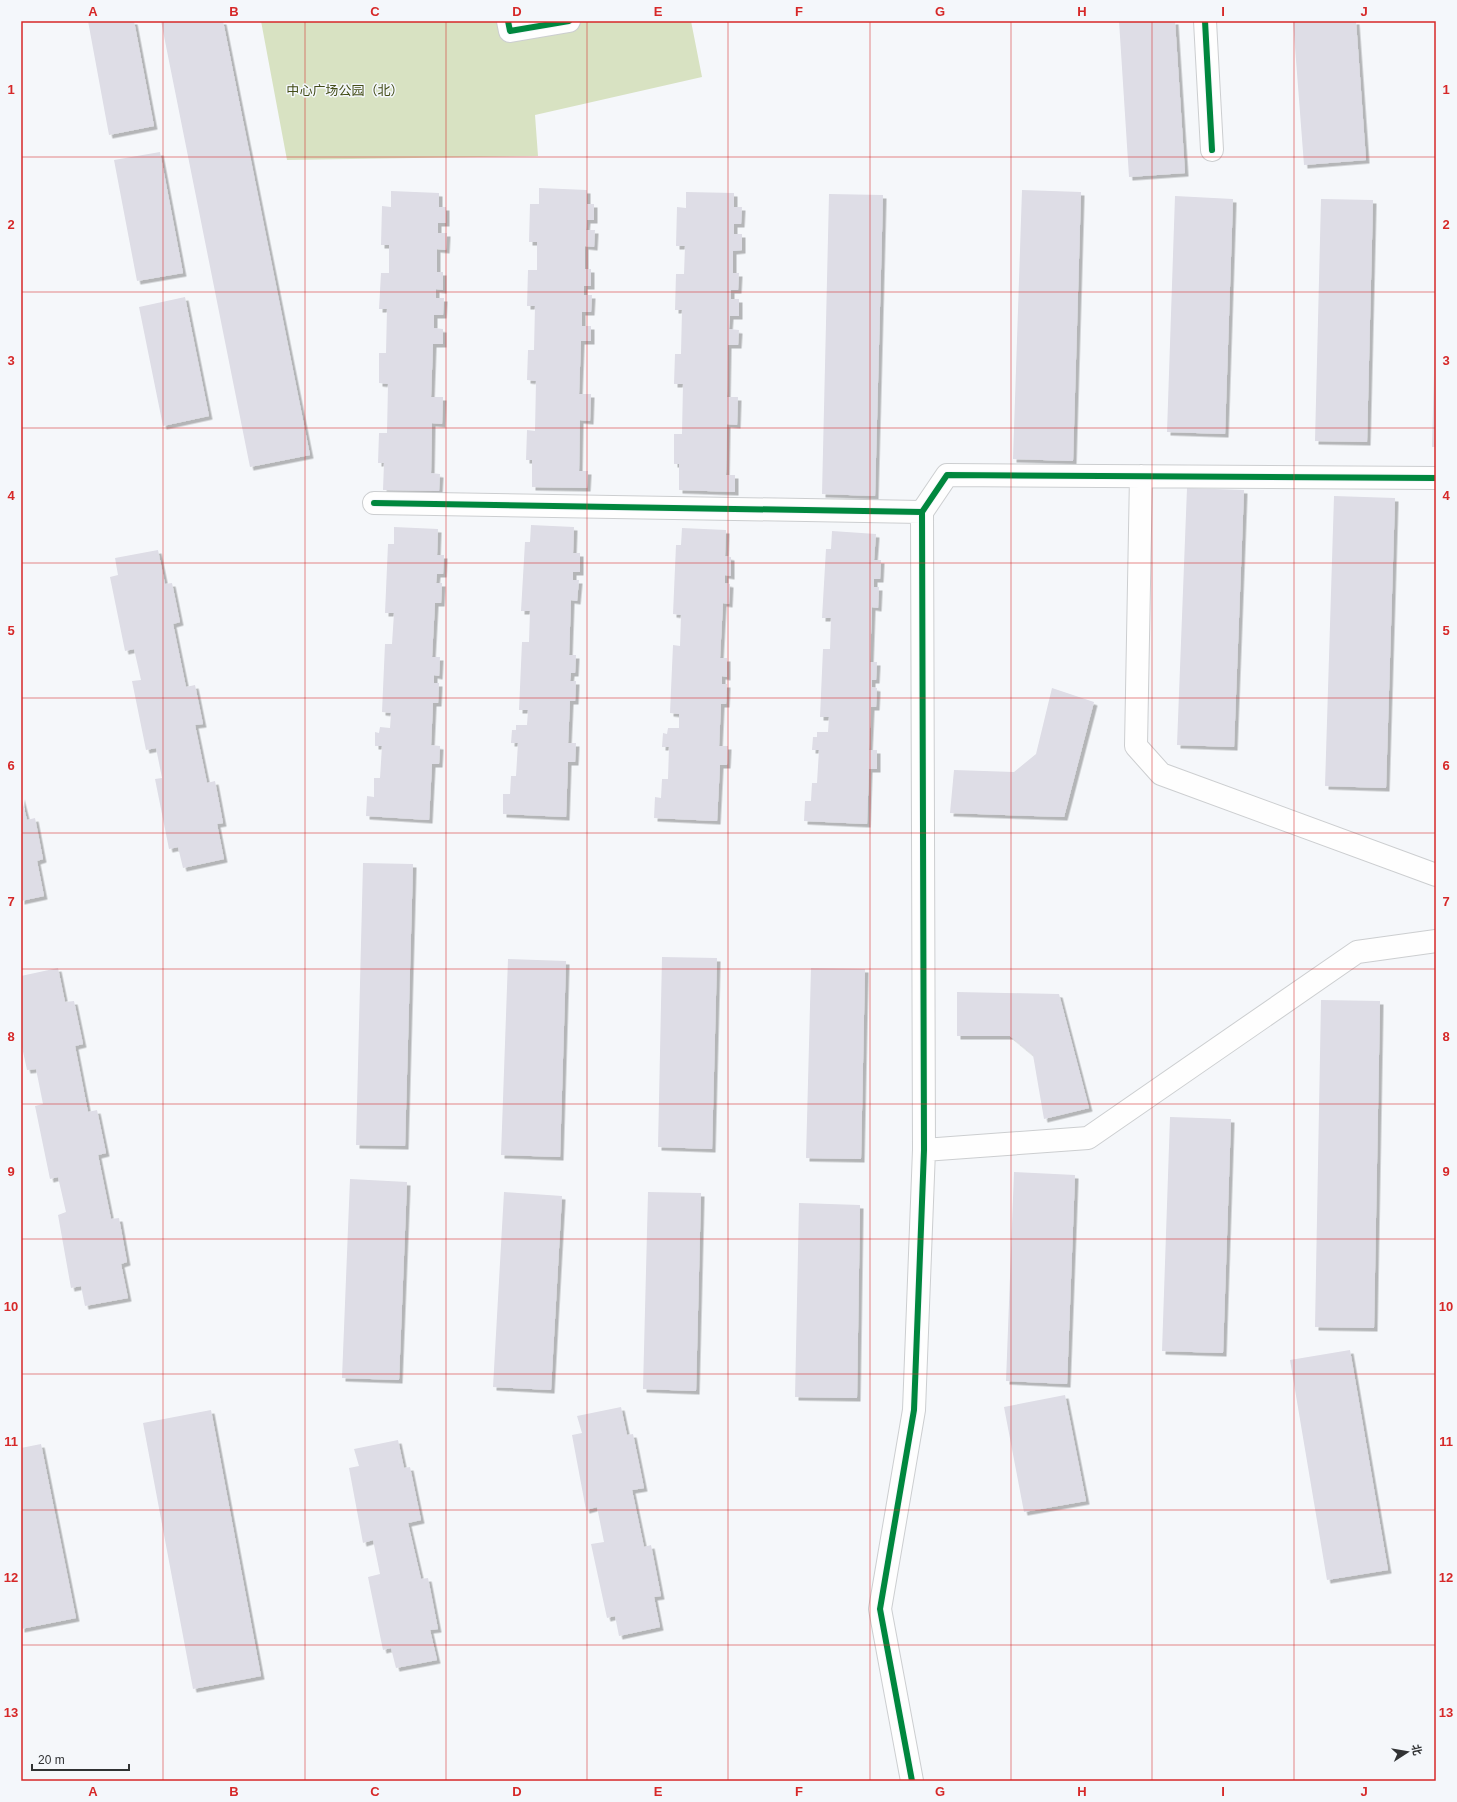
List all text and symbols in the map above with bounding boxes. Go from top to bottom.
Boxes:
text: A [88,4,98,19]
text: B [229,4,239,19]
text: C [370,4,380,19]
text: D [512,4,522,19]
text: E [654,4,663,19]
text: F [795,4,803,19]
text: G [935,4,945,19]
text: H [1077,4,1087,19]
text: I [1221,4,1225,19]
text: J [1360,4,1368,19]
text: 1 [7,82,15,97]
text: 1 [1442,82,1450,97]
park label: 中心广场公园（北） [286,83,404,98]
text: 2 [7,217,15,232]
text: 2 [1442,217,1450,232]
text: 3 [7,353,15,368]
text: 3 [1442,353,1450,368]
text: 4 [7,488,15,503]
text: 4 [1442,488,1450,503]
text: 5 [7,623,15,638]
text: 5 [1442,623,1450,638]
text: 6 [7,758,15,773]
text: 6 [1442,758,1450,773]
text: 7 [7,894,15,909]
text: 7 [1442,894,1450,909]
text: 8 [7,1029,15,1044]
text: 8 [1442,1029,1450,1044]
text: 9 [7,1164,15,1179]
text: 9 [1442,1164,1450,1179]
text: 10 [4,1299,18,1314]
text: 10 [1439,1299,1453,1314]
text: 11 [4,1434,18,1449]
text: 11 [1439,1434,1453,1449]
text: 12 [4,1570,18,1585]
text: 12 [1439,1570,1453,1585]
text: 13 [4,1705,18,1720]
text: 13 [1439,1705,1453,1720]
north arrow [1387,1732,1427,1772]
text: 北 [1410,1743,1424,1757]
scale bar [32,1746,129,1772]
text: 20 m [38,1753,65,1767]
text: A [88,1784,98,1799]
text: B [229,1784,239,1799]
text: C [370,1784,380,1799]
text: D [512,1784,522,1799]
text: E [654,1784,663,1799]
text: F [795,1784,803,1799]
text: G [935,1784,945,1799]
text: H [1077,1784,1087,1799]
text: I [1221,1784,1225,1799]
text: J [1360,1784,1368,1799]

